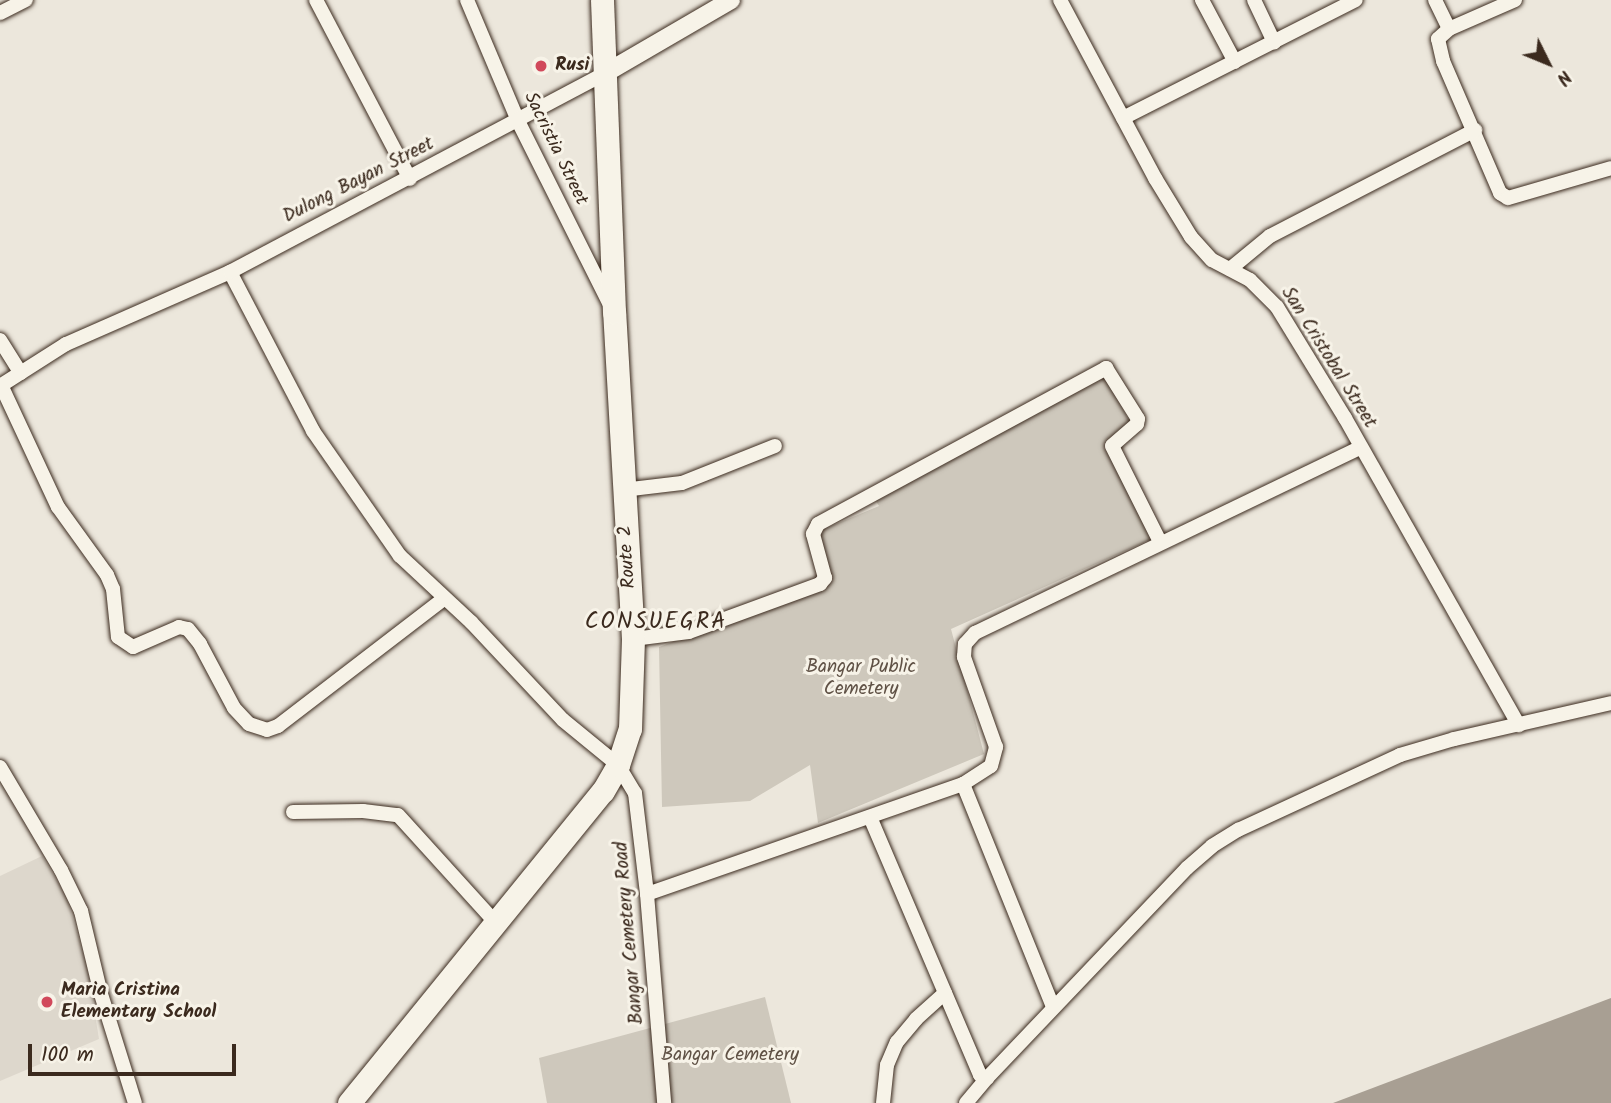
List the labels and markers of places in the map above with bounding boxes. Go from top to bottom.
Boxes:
place label: Rusi [555,55,589,77]
marker: Rusi [533,58,549,74]
place label: Maria Cristina Elementary School [61,980,216,1024]
marker: Maria Cristina Elementary School [39,994,55,1010]

